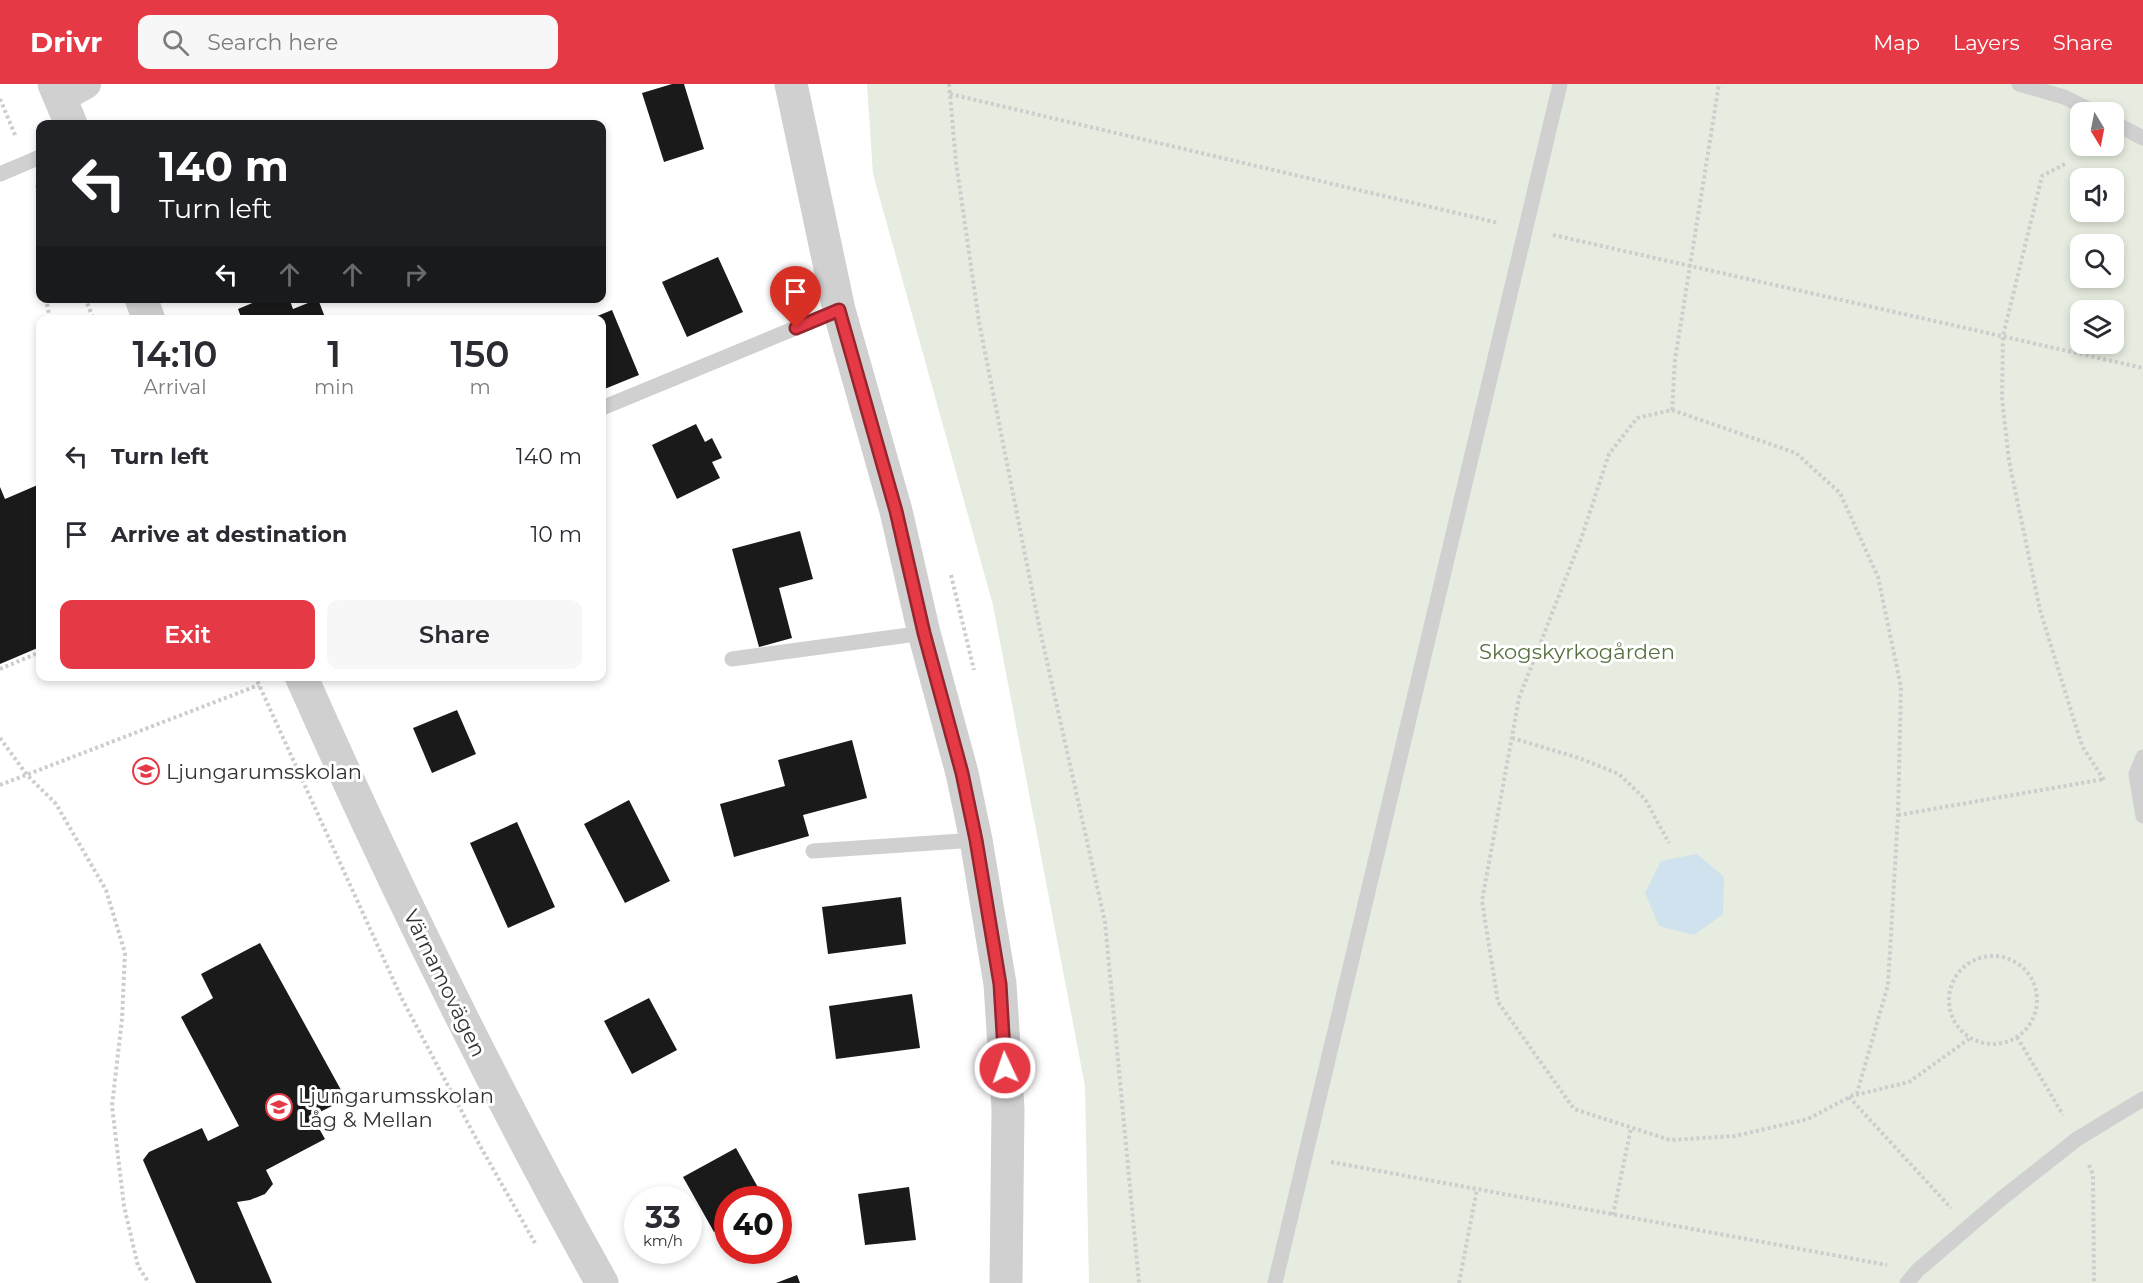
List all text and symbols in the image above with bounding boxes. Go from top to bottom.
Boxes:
search box [138,15,558,69]
text: Drivr [30,25,102,59]
icon: search [159,26,192,59]
text: Search here [207,29,338,56]
text: Map [1873,30,1920,55]
text: Layers [1953,30,2020,55]
text: Share [2053,30,2113,55]
north arrow [2070,102,2124,156]
map controls [2070,102,2124,354]
text: 140 m [159,140,289,192]
icon: left [60,144,138,222]
button: sound [2070,168,2124,222]
text: Turn left [159,192,272,225]
button: search [2070,234,2124,288]
icon: left [210,258,243,291]
icon: ahead [273,258,306,291]
icon: ahead [336,258,369,291]
icon: right [399,258,432,291]
pin [770,266,821,328]
icon: arrive [779,275,812,308]
button: layers [2070,300,2124,354]
text: 14:10 [132,332,218,376]
text: 1 [327,332,341,376]
text: 150 [451,332,510,376]
text: Arrival [143,375,207,399]
text: min [314,375,354,399]
text: m [469,375,491,399]
icon: left [60,440,93,473]
text: Turn left [111,443,209,470]
text: 140 m [516,443,582,470]
icon: arrive [60,518,93,551]
text: Arrive at destination [111,521,347,548]
text: 10 m [530,521,582,548]
button: Exit [60,600,315,669]
button: Share [327,600,582,669]
park label: Skogskyrkogården [1479,639,1675,664]
school or university icon: Ljungarumsskolan [131,756,161,786]
place label: Ljungarumsskolan [166,759,362,784]
street label: Värnamovägen [399,905,491,1061]
position arrow [973,1036,1037,1100]
place label: Ljungarumsskolan Låg & Mellan [298,1083,494,1132]
school or university icon: Ljungarumsskolan Låg & Mellan [264,1092,294,1122]
speed limit sign: 40 [714,1186,792,1264]
text: 33 [645,1199,681,1236]
text: km/h [643,1231,683,1250]

